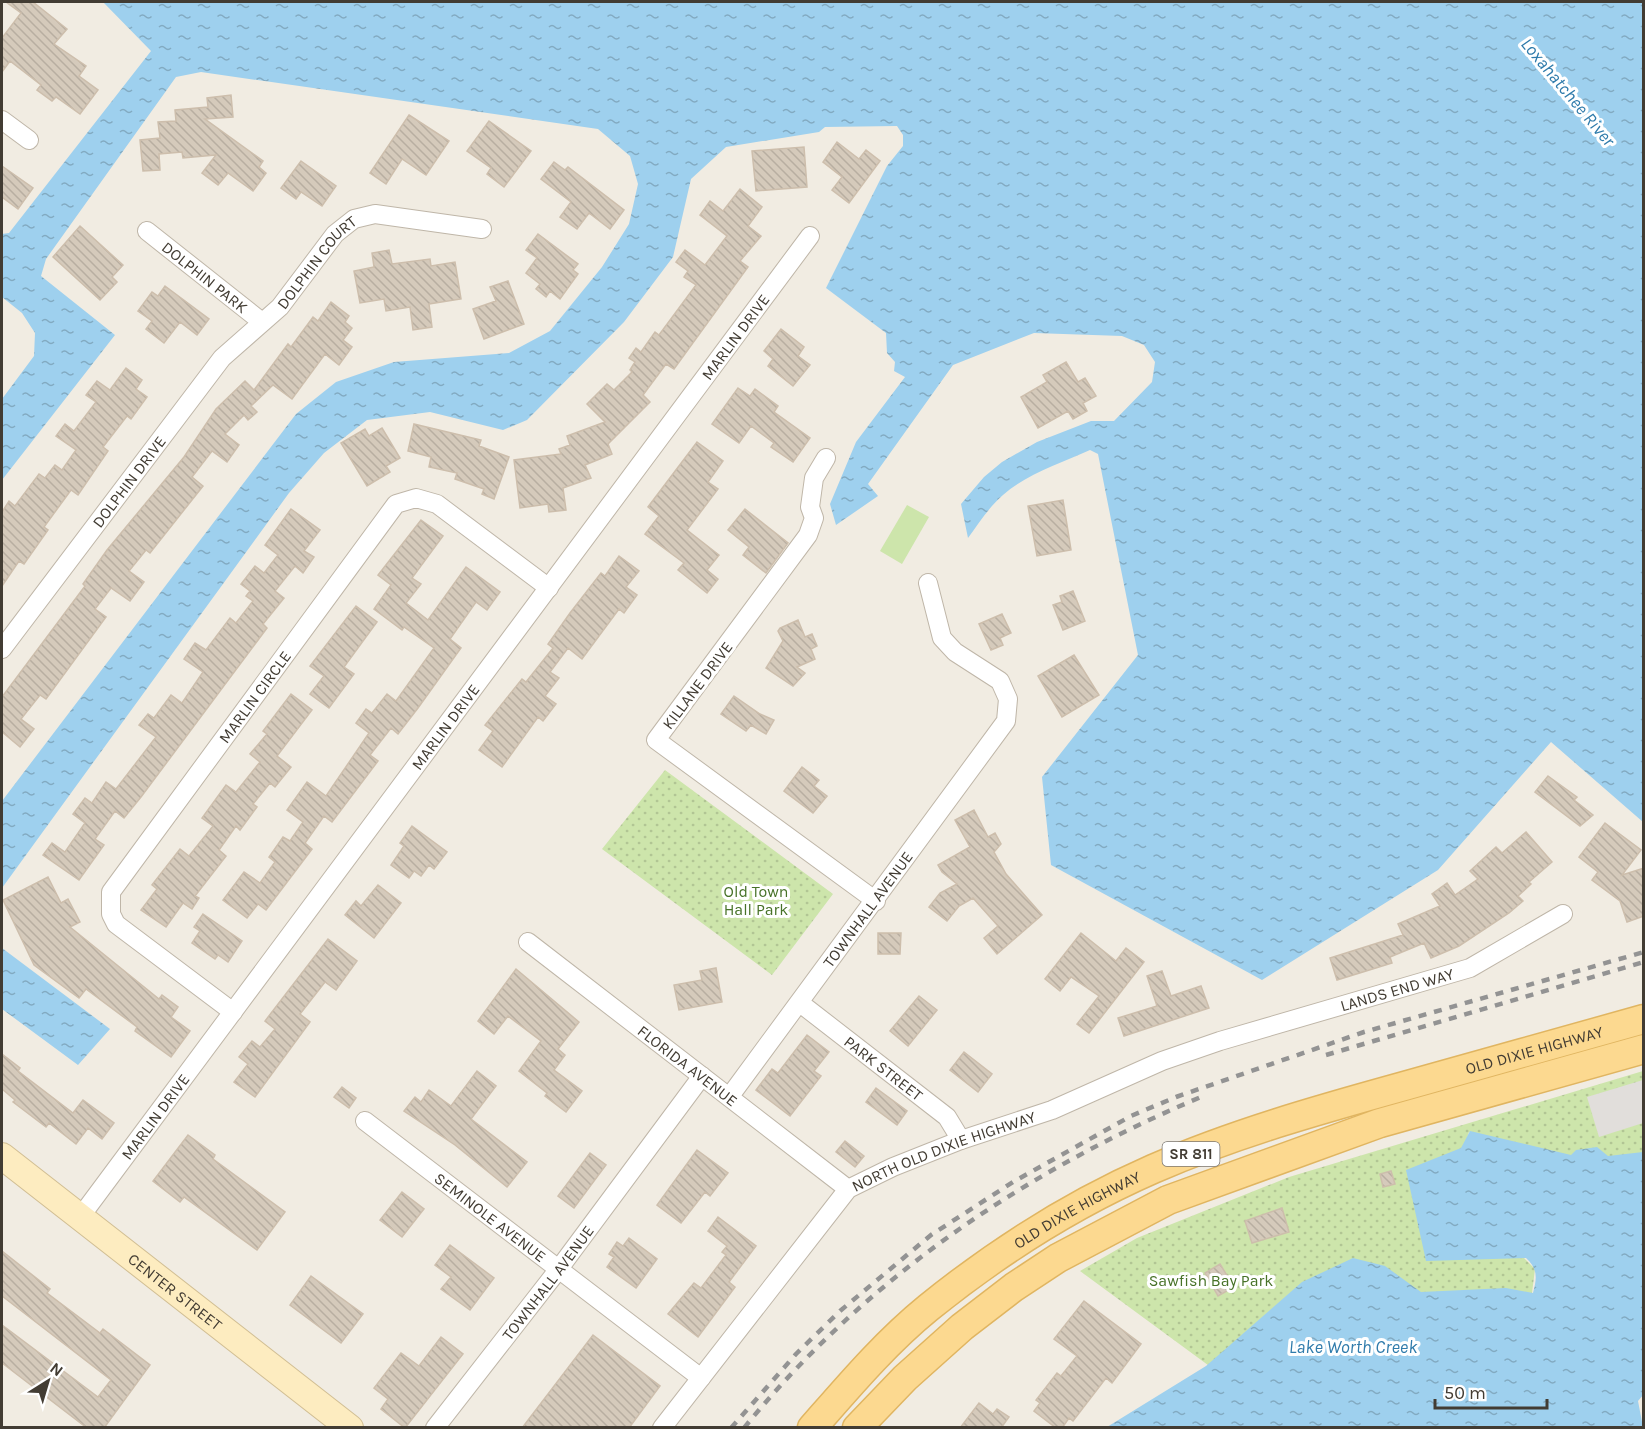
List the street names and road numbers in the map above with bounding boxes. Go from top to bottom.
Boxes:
street label: DOLPHIN COURT [273,212,360,313]
street label: DOLPHIN PARK [158,238,252,317]
street label: MARLIN DRIVE [697,290,774,384]
street label: DOLPHIN DRIVE [88,432,170,531]
street label: KILLANE DRIVE [658,638,737,733]
street label: MARLIN CIRCLE [215,647,295,747]
street label: MARLIN DRIVE [407,680,484,774]
street label: TOWNHALL AVENUE [819,848,917,971]
street label: LANDS END WAY [1338,964,1456,1015]
street label: FLORIDA AVENUE [634,1021,741,1110]
street label: OLD DIXIE HIGHWAY [1463,1022,1606,1078]
street label: PARK STREET [840,1032,927,1105]
street label: MARLIN DRIVE [117,1070,194,1163]
street label: NORTH OLD DIXIE HIGHWAY [849,1107,1038,1196]
road number: SR 811 [1162,1142,1220,1166]
street label: OLD DIXIE HIGHWAY [1010,1167,1144,1253]
street label: SEMINOLE AVENUE [431,1169,550,1266]
street label: TOWNHALL AVENUE [498,1222,598,1344]
street label: CENTER STREET [124,1249,226,1334]

